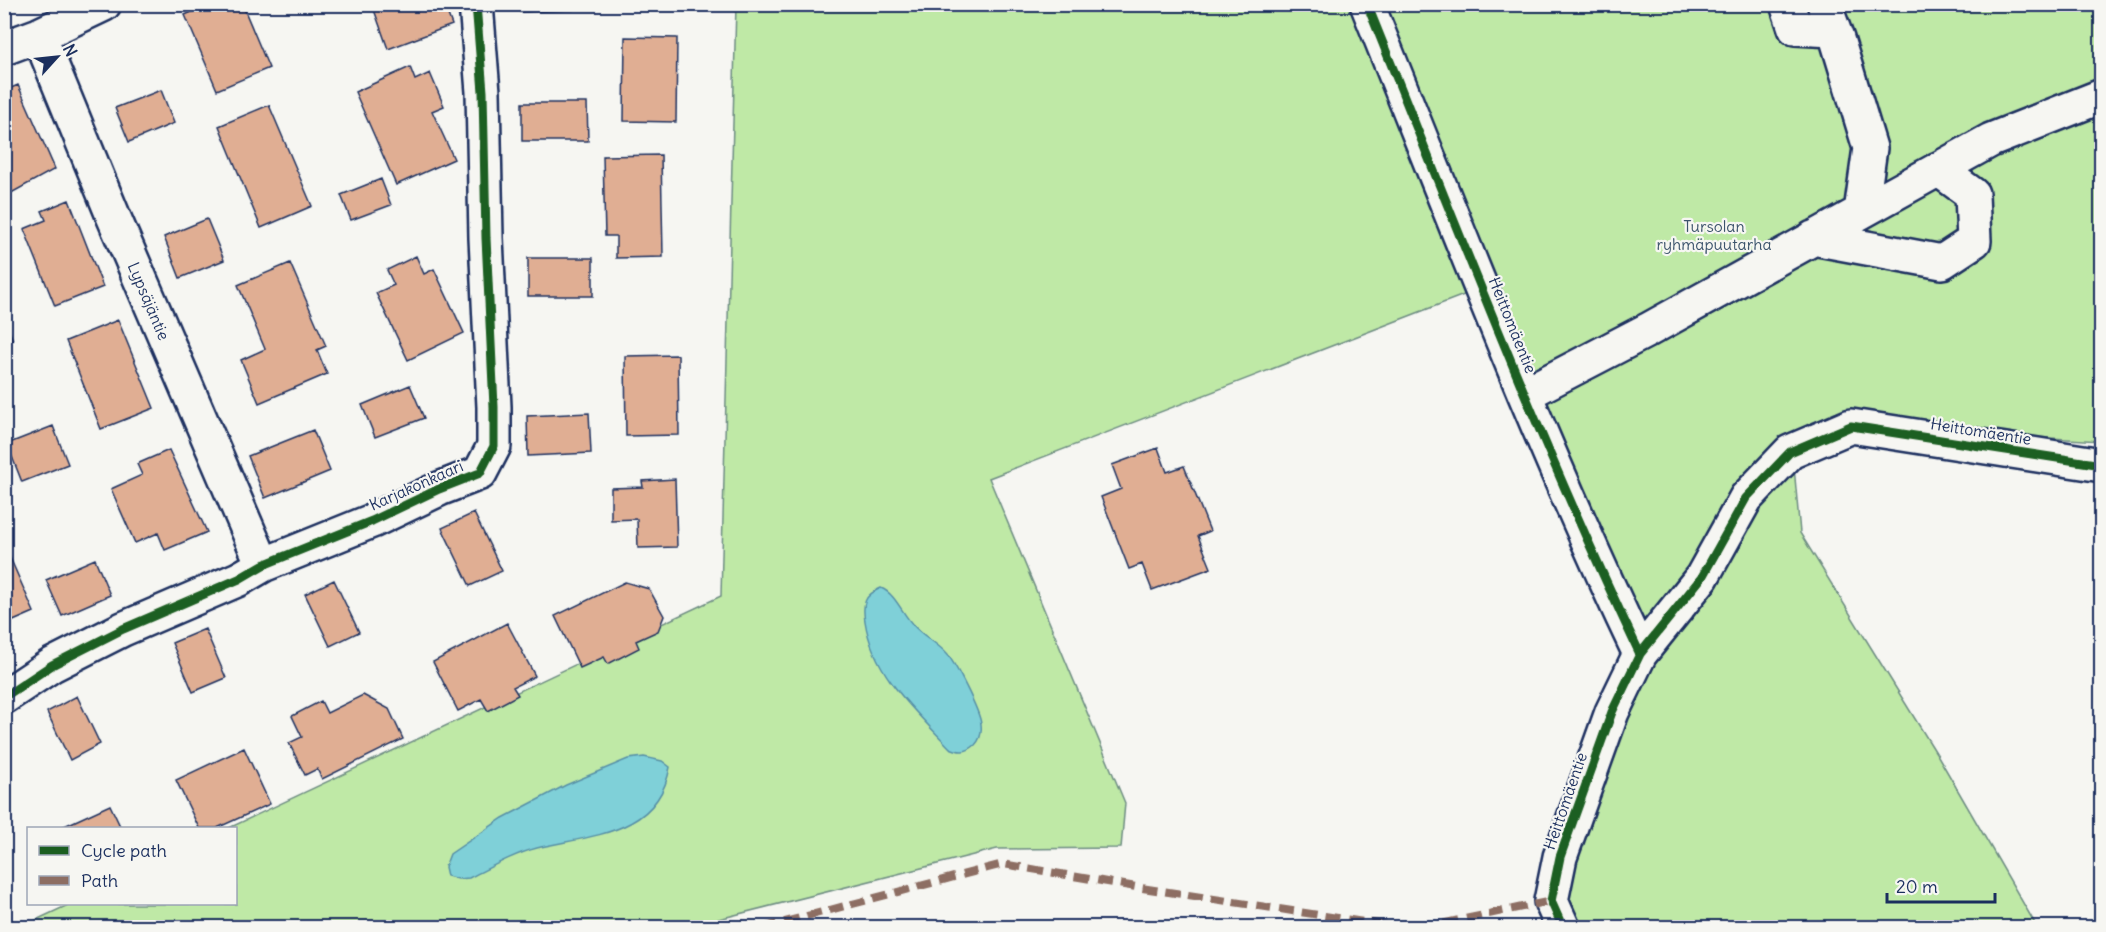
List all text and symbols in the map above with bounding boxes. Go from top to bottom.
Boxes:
north arrow [27,27,87,87]
text: N [59,41,82,60]
park label: Tursolan ryhmäpuutarha [1656,216,1772,254]
street label: Lypsäjäntie [124,259,174,343]
street label: Heittomäentie [1485,274,1541,376]
street label: Heittomäentie [1929,413,2033,449]
street label: Karjakonkaari [366,455,466,515]
street label: Heittomäentie [1539,750,1591,852]
legend [27,827,237,905]
text: Cycle path [81,839,167,862]
scale bar [1887,866,1995,904]
text: Path [81,869,118,892]
text: 20 m [1896,875,1938,898]

